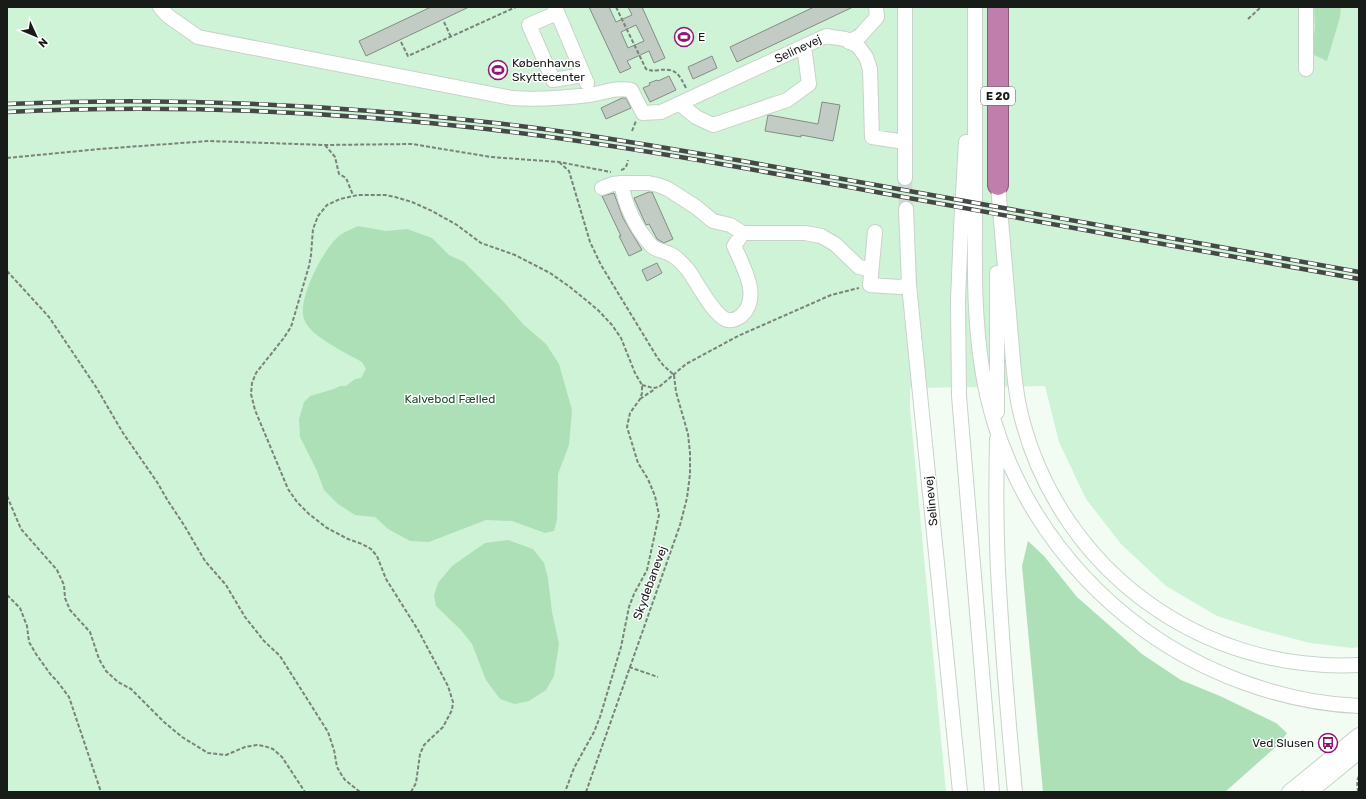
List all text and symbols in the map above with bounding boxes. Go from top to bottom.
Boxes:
north arrow [16,16,56,56]
sports icon: E [673,26,695,48]
place label: E [698,30,705,44]
street label: Selinevej [772,32,824,66]
text: N [35,35,50,50]
place label: Københavns Skyttecenter [512,56,585,84]
sports icon: Københavns Skyttecenter [487,59,509,81]
road number: E 20 [981,87,1015,105]
park label: Kalvebod Fælled [405,392,495,406]
street label: Selinevej [921,475,941,527]
street label: Skydebanevej [630,544,670,622]
bus stop icon: Ved Slusen [1317,732,1339,754]
place label: Ved Slusen [1252,736,1314,750]

